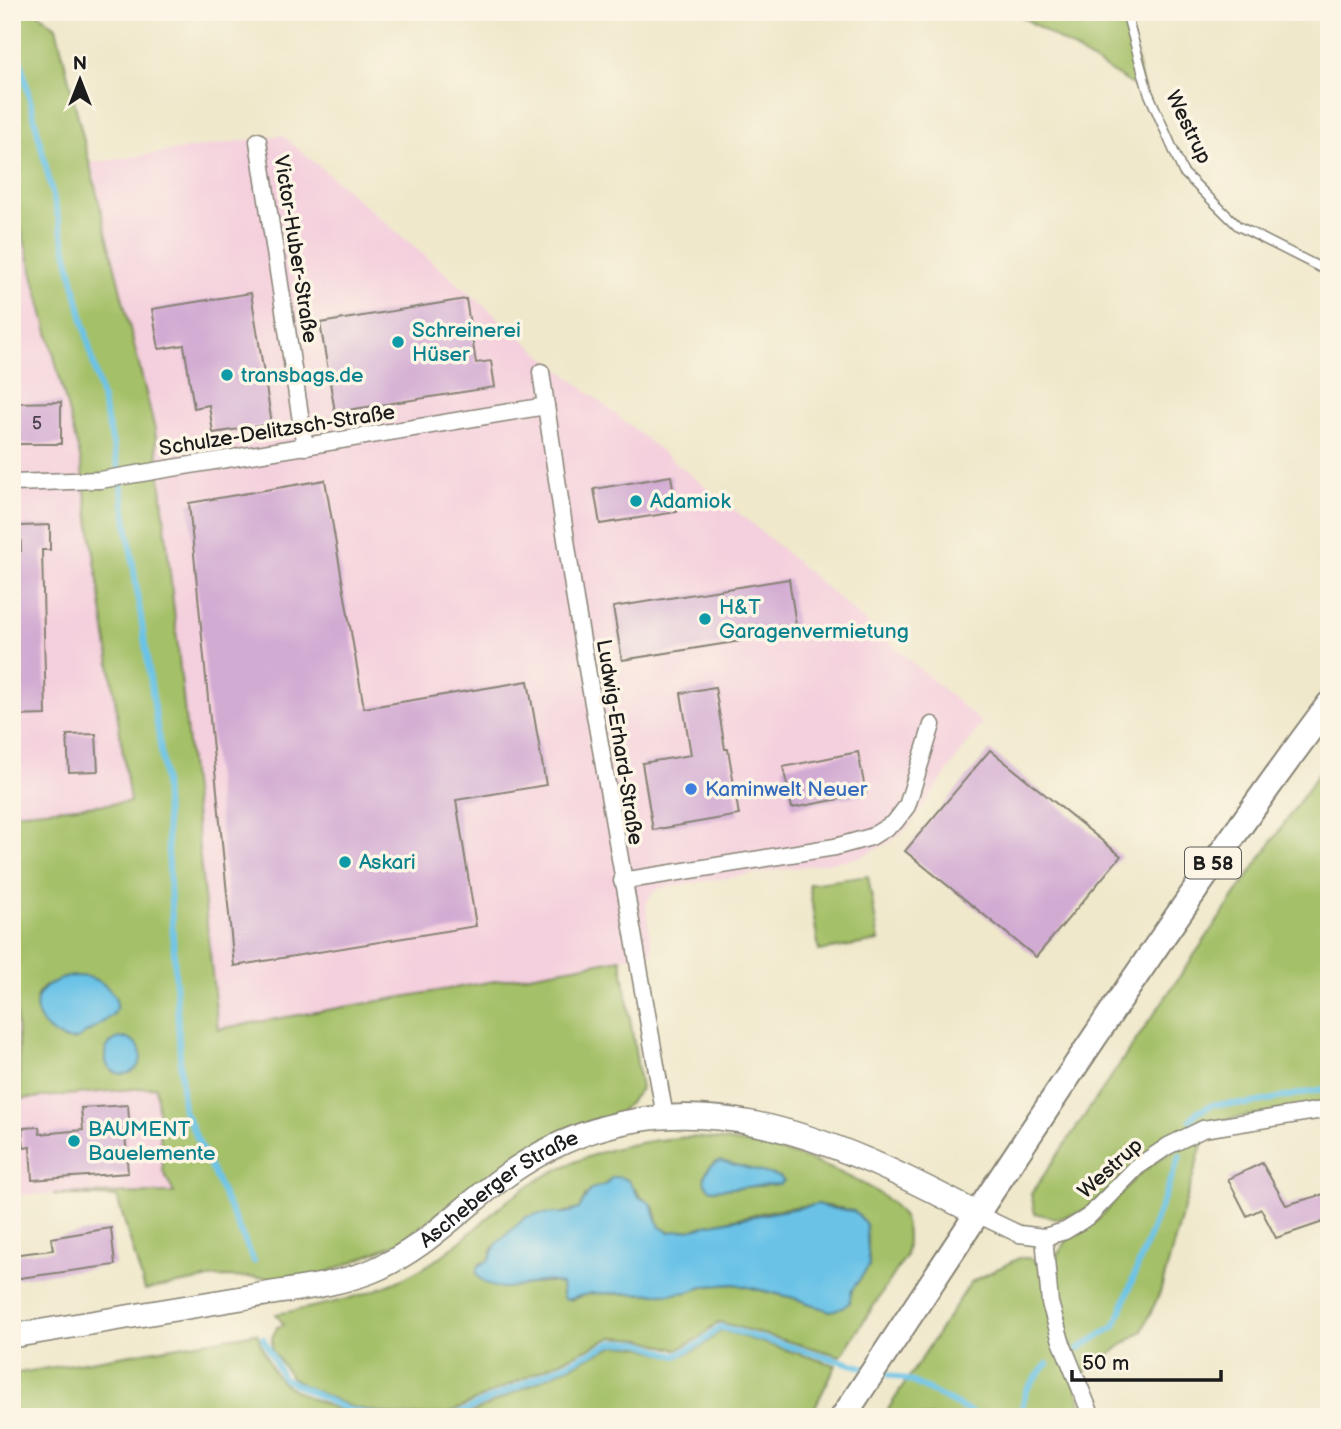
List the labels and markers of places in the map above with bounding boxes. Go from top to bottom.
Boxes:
place label: Schreinerei Hüser [412,318,521,367]
marker: Schreinerei Hüser [390,334,406,350]
place label: transbags.de [241,363,364,388]
marker: transbags.de [219,367,235,383]
place label: Adamiok [650,489,732,514]
marker: Adamiok [628,493,644,509]
place label: H&T Garagenvermietung [719,595,909,644]
marker: H&T Garagenvermietung [697,611,713,627]
place label: Kaminwelt Neuer [705,777,868,802]
marker: Kaminwelt Neuer [683,781,699,797]
place label: Askari [359,850,416,875]
marker: Askari [337,854,353,870]
place label: BAUMENT Bauelemente [88,1117,215,1166]
marker: BAUMENT Bauelemente [66,1133,82,1149]

